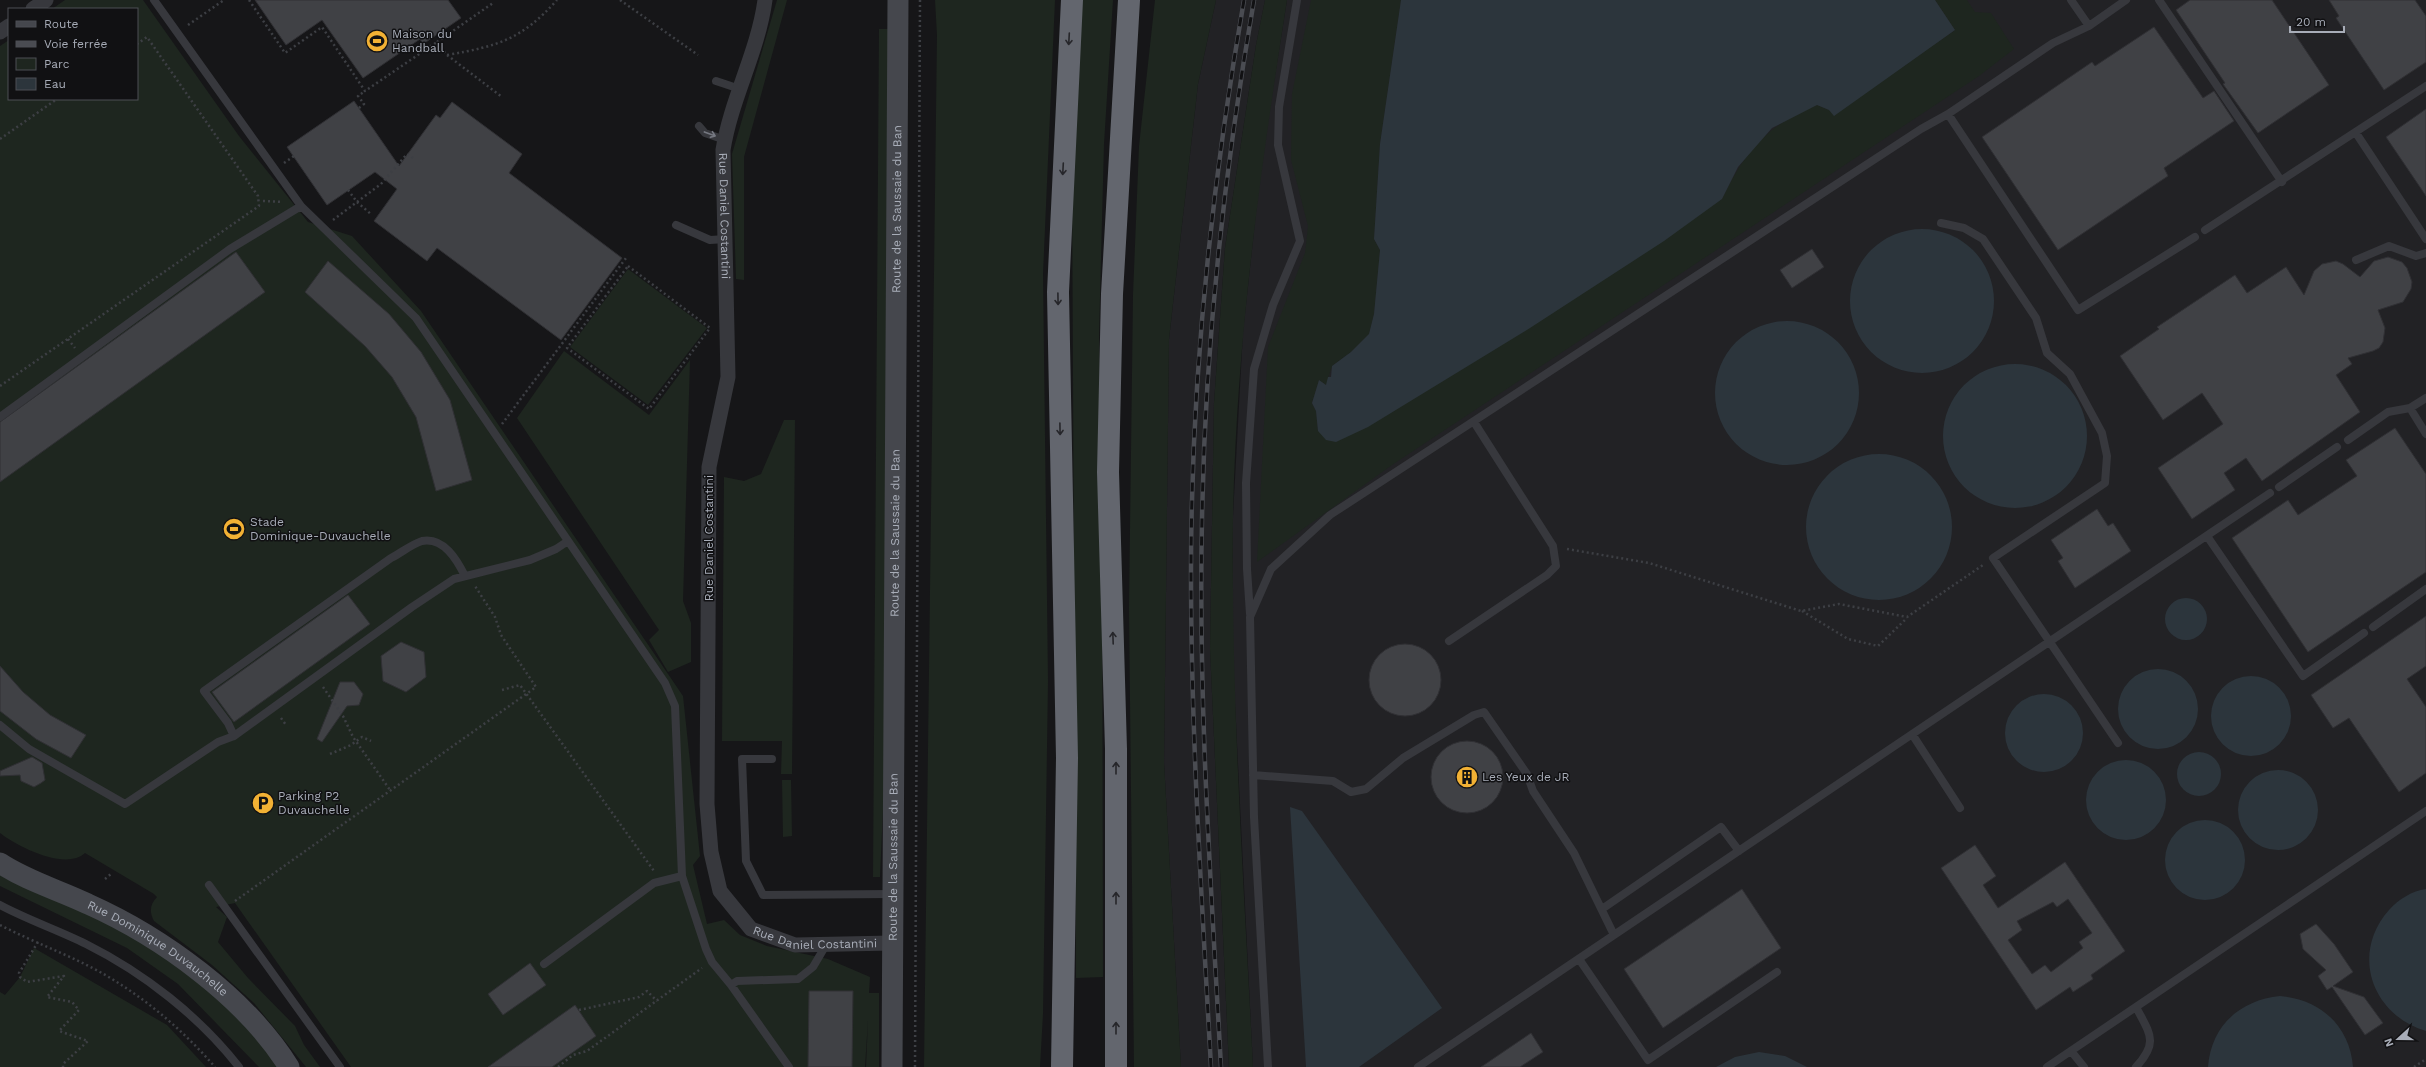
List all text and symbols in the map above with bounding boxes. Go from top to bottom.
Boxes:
legend [8,8,138,100]
scale bar [2290,8,2344,34]
text: 20 m [2296,15,2326,29]
text: Route [44,17,78,31]
place label: Maison du Handball [392,27,452,55]
sports icon: Maison du Handball [364,28,390,54]
one-way arrow [1066,32,1073,45]
text: Voie ferrée [44,37,107,51]
text: Parc [44,57,70,71]
text: Eau [44,77,66,91]
street label: Route de la Saussaie du Ban [889,125,904,293]
one-way arrow [704,131,716,139]
street label: Rue Daniel Costantini [716,153,733,279]
one-way arrow [1060,162,1067,175]
one-way arrow [1054,292,1062,305]
one-way arrow [1057,422,1064,435]
street label: Route de la Saussaie du Ban [888,449,902,617]
street label: Rue Daniel Costantini [702,475,716,601]
place label: Stade Dominique-Duvauchelle [250,515,391,543]
sports icon: Stade Dominique-Duvauchelle [221,516,247,542]
one-way arrow [1109,632,1116,645]
one-way arrow [1112,762,1120,775]
building icon: Les Yeux de JR [1454,764,1480,790]
place label: Les Yeux de JR [1482,770,1569,784]
street label: Route de la Saussaie du Ban [886,773,901,941]
place label: Parking P2 Duvauchelle [278,789,350,817]
parking icon: Parking P2 Duvauchelle [250,790,276,816]
one-way arrow [1112,892,1120,905]
street label: Rue Dominique Duvauchelle [85,898,231,999]
street label: Rue Daniel Costantini [751,923,877,952]
north arrow [2378,1019,2418,1059]
one-way arrow [1112,1022,1120,1035]
text: N [2382,1036,2397,1049]

